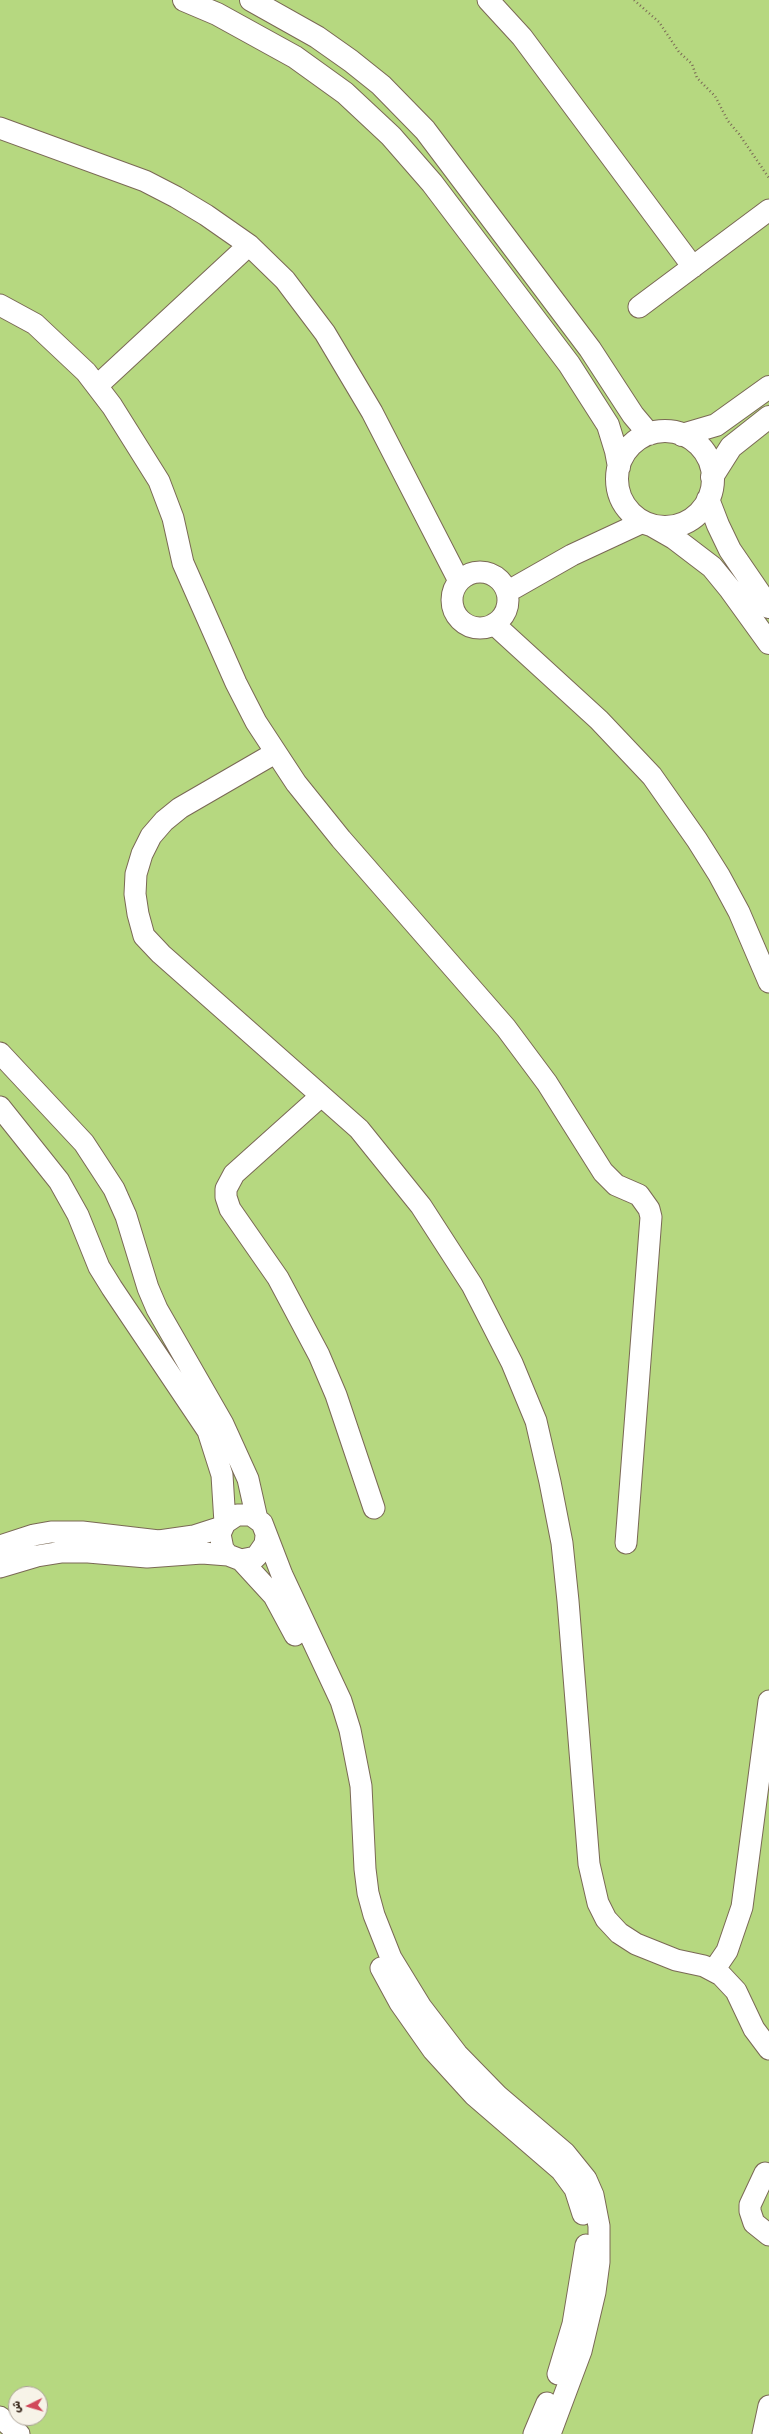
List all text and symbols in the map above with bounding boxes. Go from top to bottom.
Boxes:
north arrow [8,2386,48,2426]
text: ش [10,2400,24,2414]

